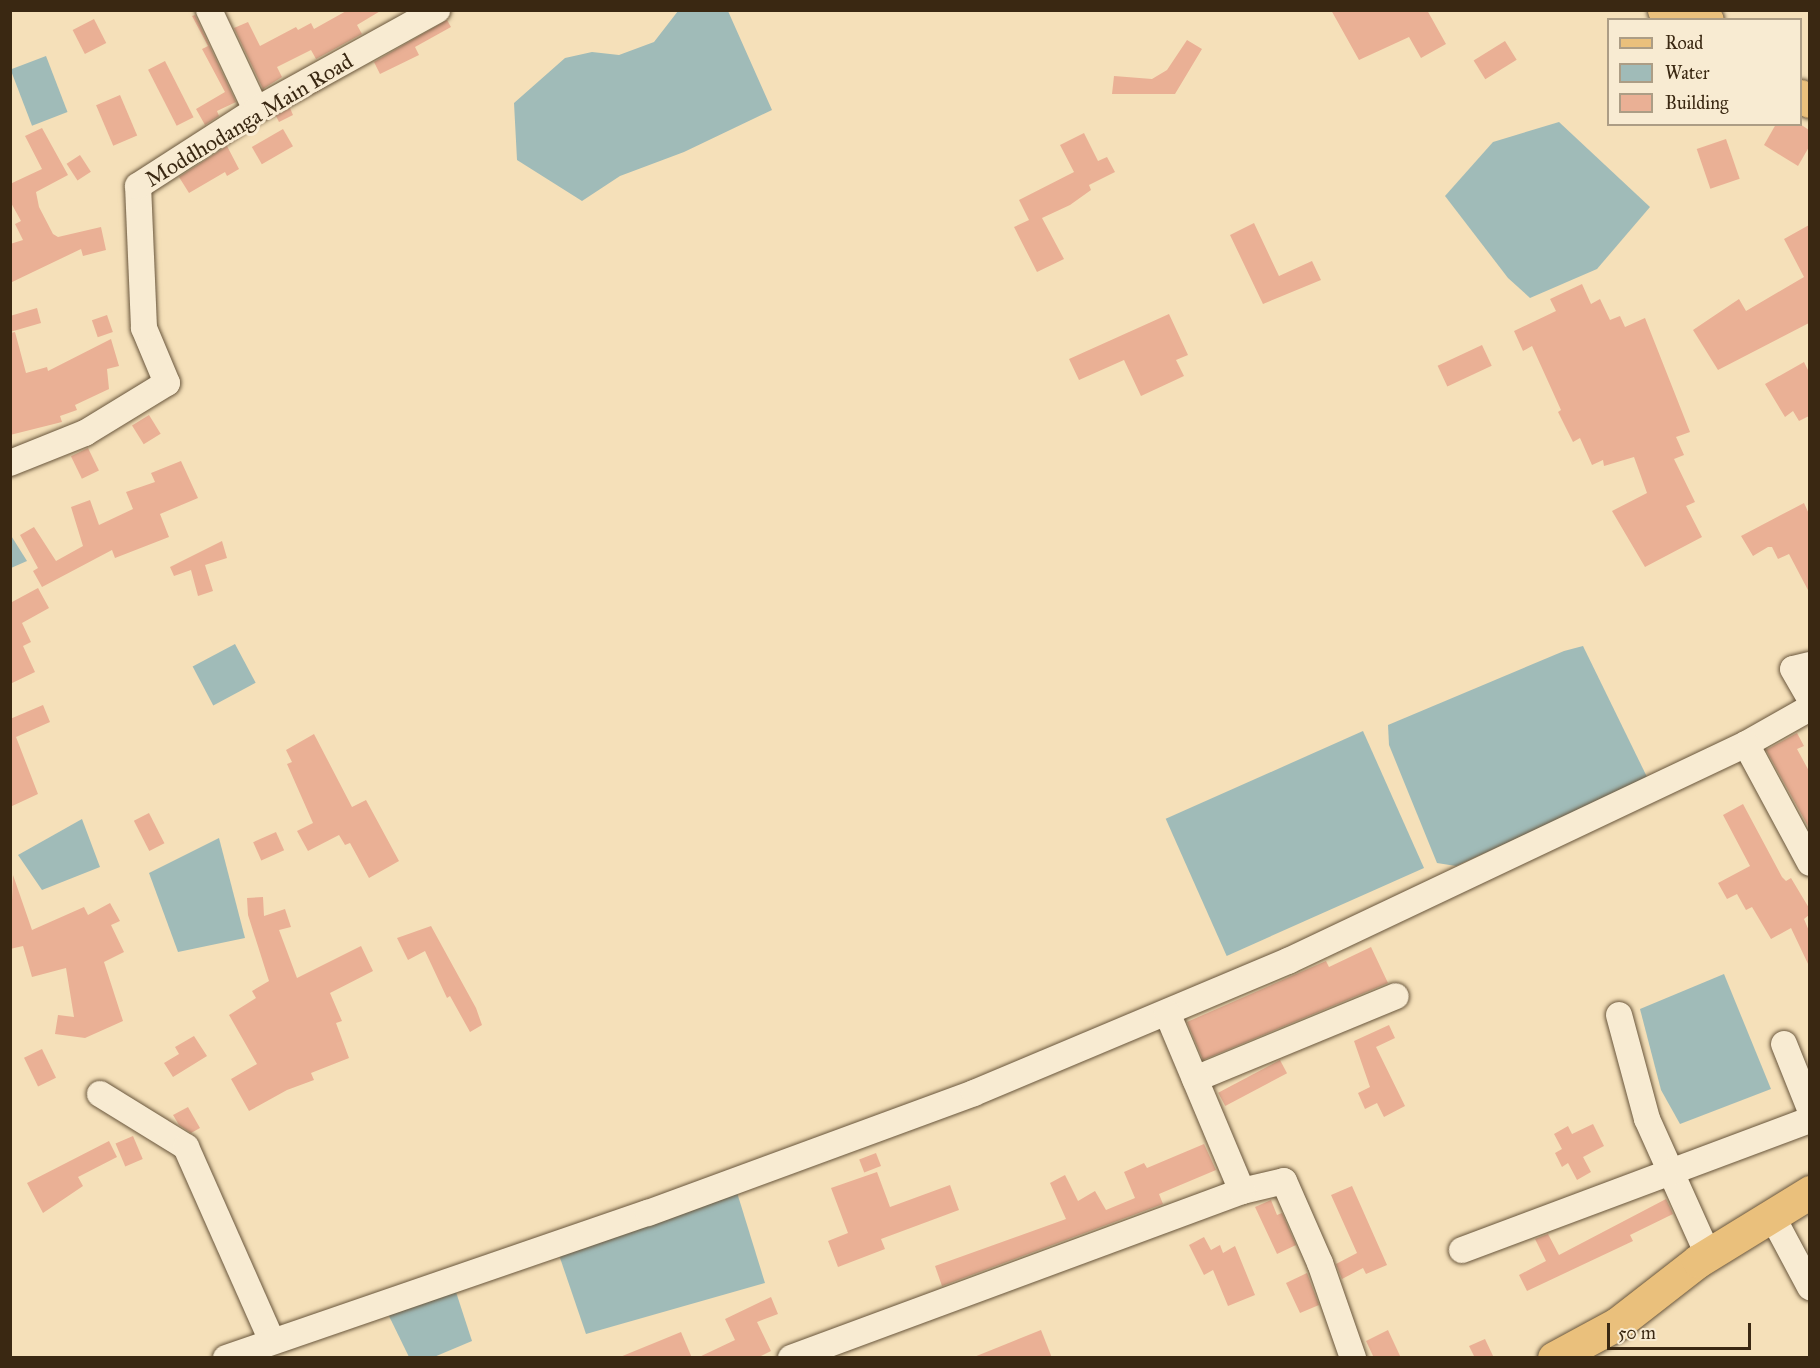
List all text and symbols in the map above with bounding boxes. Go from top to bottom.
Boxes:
legend [1607,18,1802,126]
text: Road [1665,32,1703,54]
street label: Moddhodanga Main Road [141,48,357,192]
text: Water [1665,62,1709,84]
text: Building [1665,92,1728,114]
scale bar [1610,1311,1754,1349]
text: 50 m [1618,1322,1656,1344]

